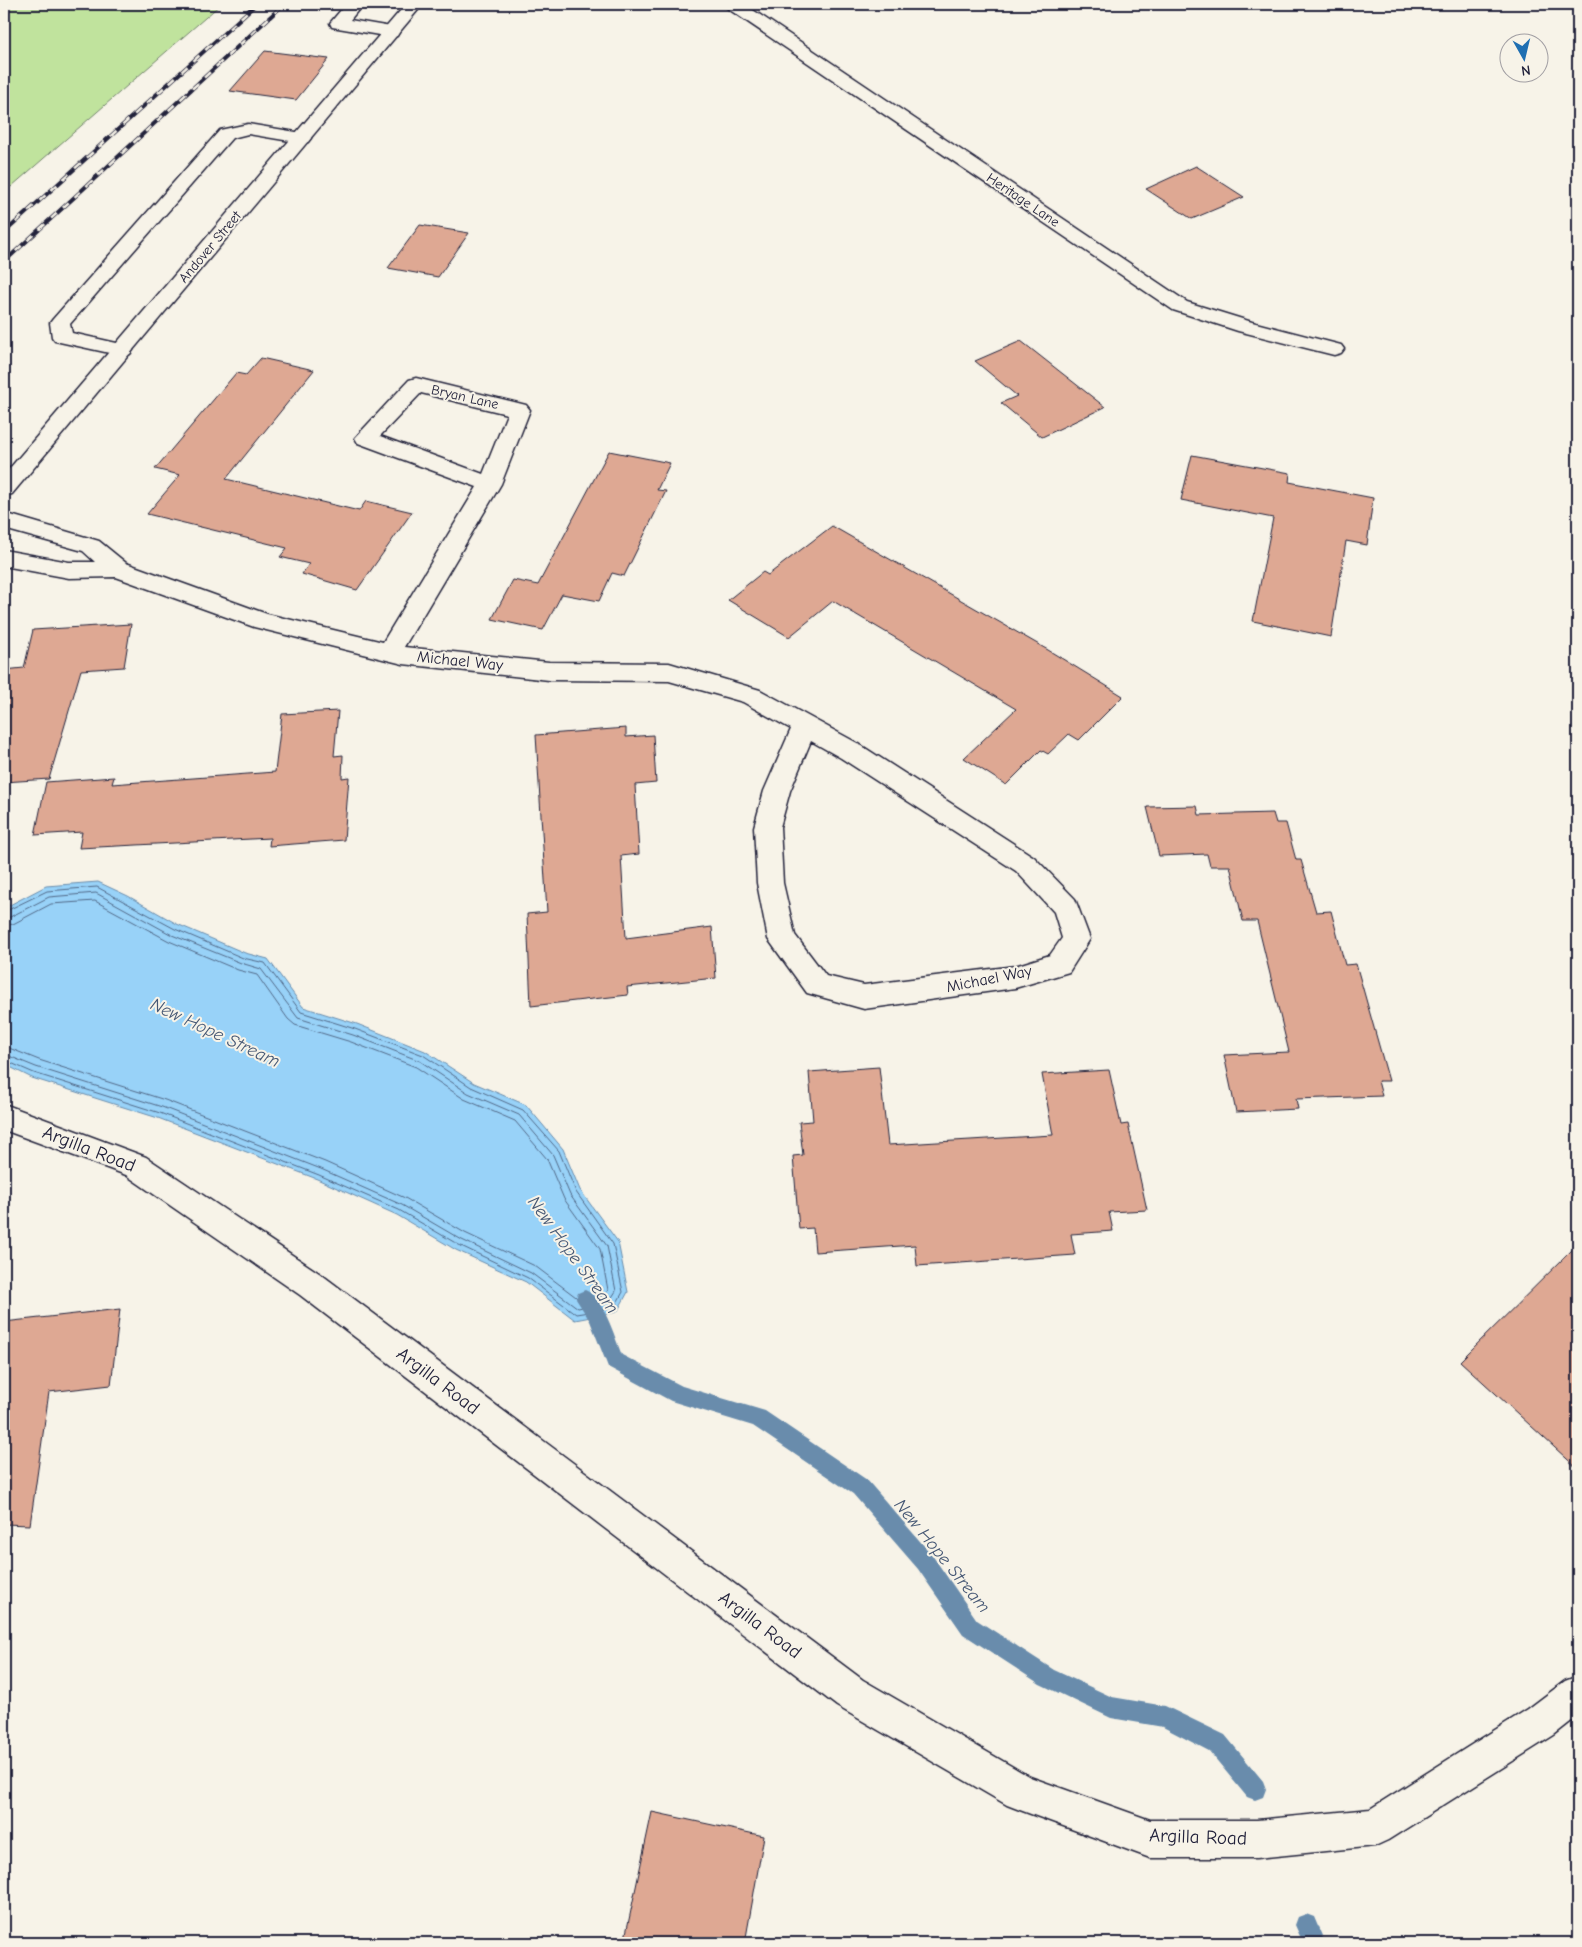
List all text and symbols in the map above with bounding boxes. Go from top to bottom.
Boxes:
north arrow [1500,32,1550,82]
text: N [1520,61,1531,79]
street label: Heritage Lane [983,169,1063,231]
street label: Andover Street [175,207,246,286]
street label: Bryan Lane [430,381,500,413]
street label: Michael Way [416,648,505,675]
street label: Michael Way [945,962,1034,996]
water label: New Hope Stream [147,994,283,1072]
street label: Argilla Road [39,1121,139,1177]
water label: New Hope Stream [523,1192,623,1318]
street label: Argilla Road [392,1343,484,1419]
water label: New Hope Stream [890,1495,994,1617]
street label: Argilla Road [714,1587,806,1663]
street label: Argilla Road [1149,1824,1247,1850]

